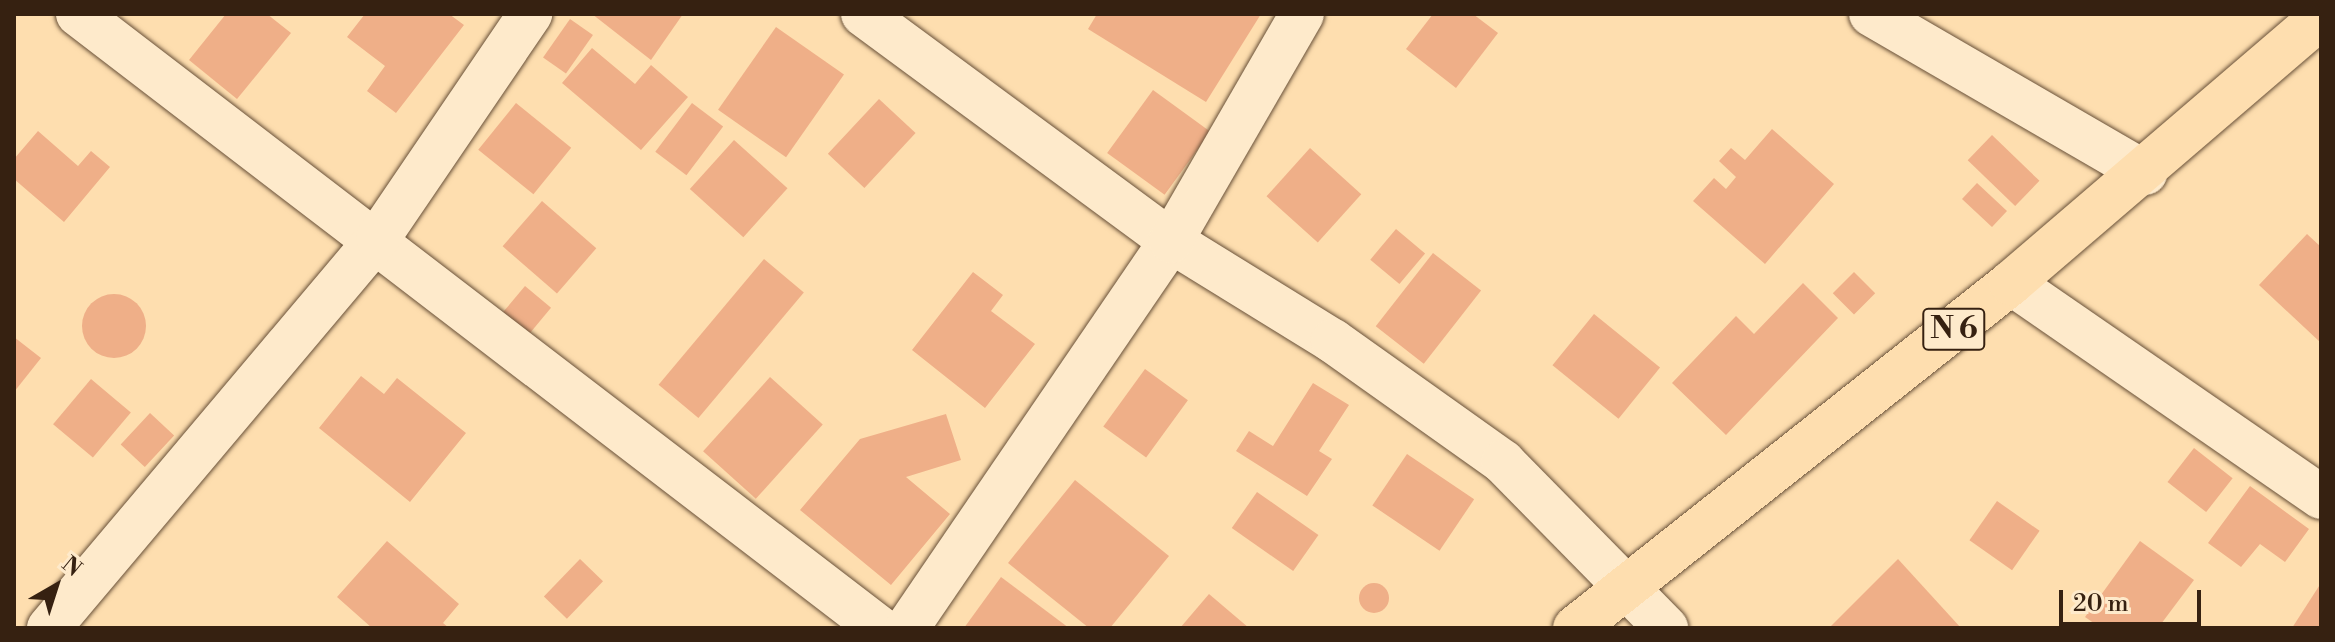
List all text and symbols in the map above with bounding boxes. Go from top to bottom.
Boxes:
road number: N 6 [1922,303,1986,355]
north arrow [16,546,96,626]
text: N [56,551,87,583]
scale bar [2063,574,2205,624]
text: 20 m [2073,589,2129,619]

